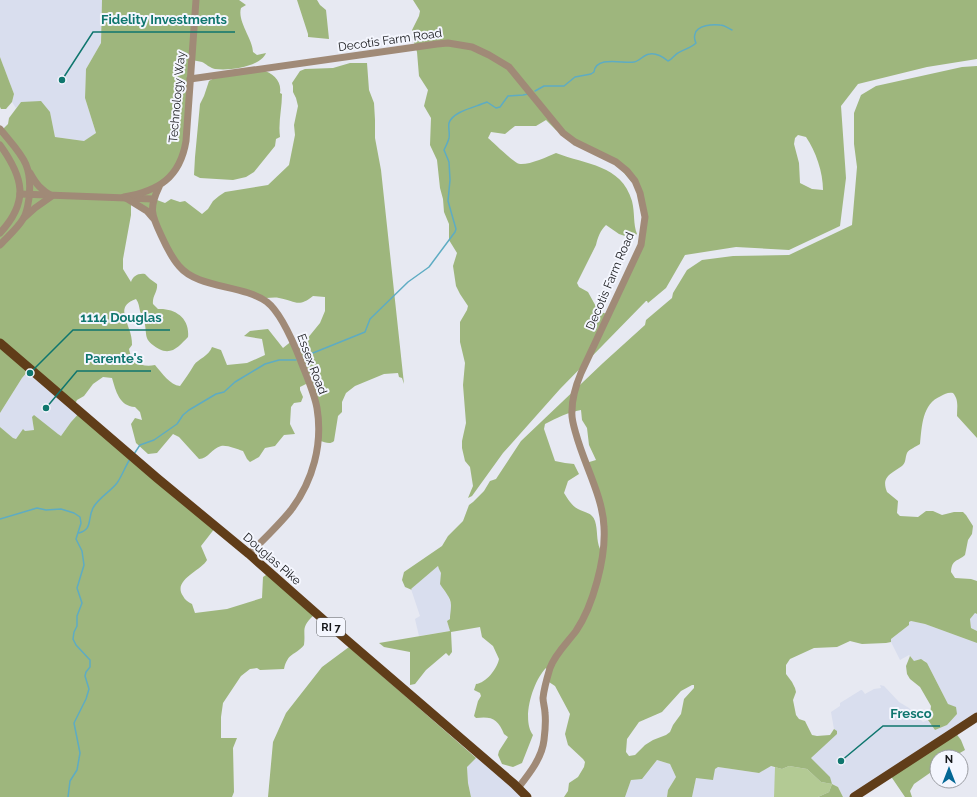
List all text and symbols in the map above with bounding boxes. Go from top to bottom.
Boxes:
callout: Fidelity Investments [93,7,235,32]
text: Fidelity Investments [101,12,228,27]
street label: Decotis Farm Road [337,26,443,54]
street label: Technology Way [166,50,188,144]
street label: Decotis Farm Road [583,230,637,332]
callout: 1114 Douglas [73,305,170,330]
text: 1114 Douglas [80,310,162,325]
street label: Essex Road [294,332,330,396]
callout: Parente's [77,346,151,371]
text: Parente's [85,351,144,366]
street label: Douglas Pike [240,530,304,588]
road number: RI 7 [317,618,345,636]
callout: Fresco [883,701,940,726]
text: Fresco [890,706,932,721]
north arrow [929,749,969,789]
text: N [945,753,953,766]

